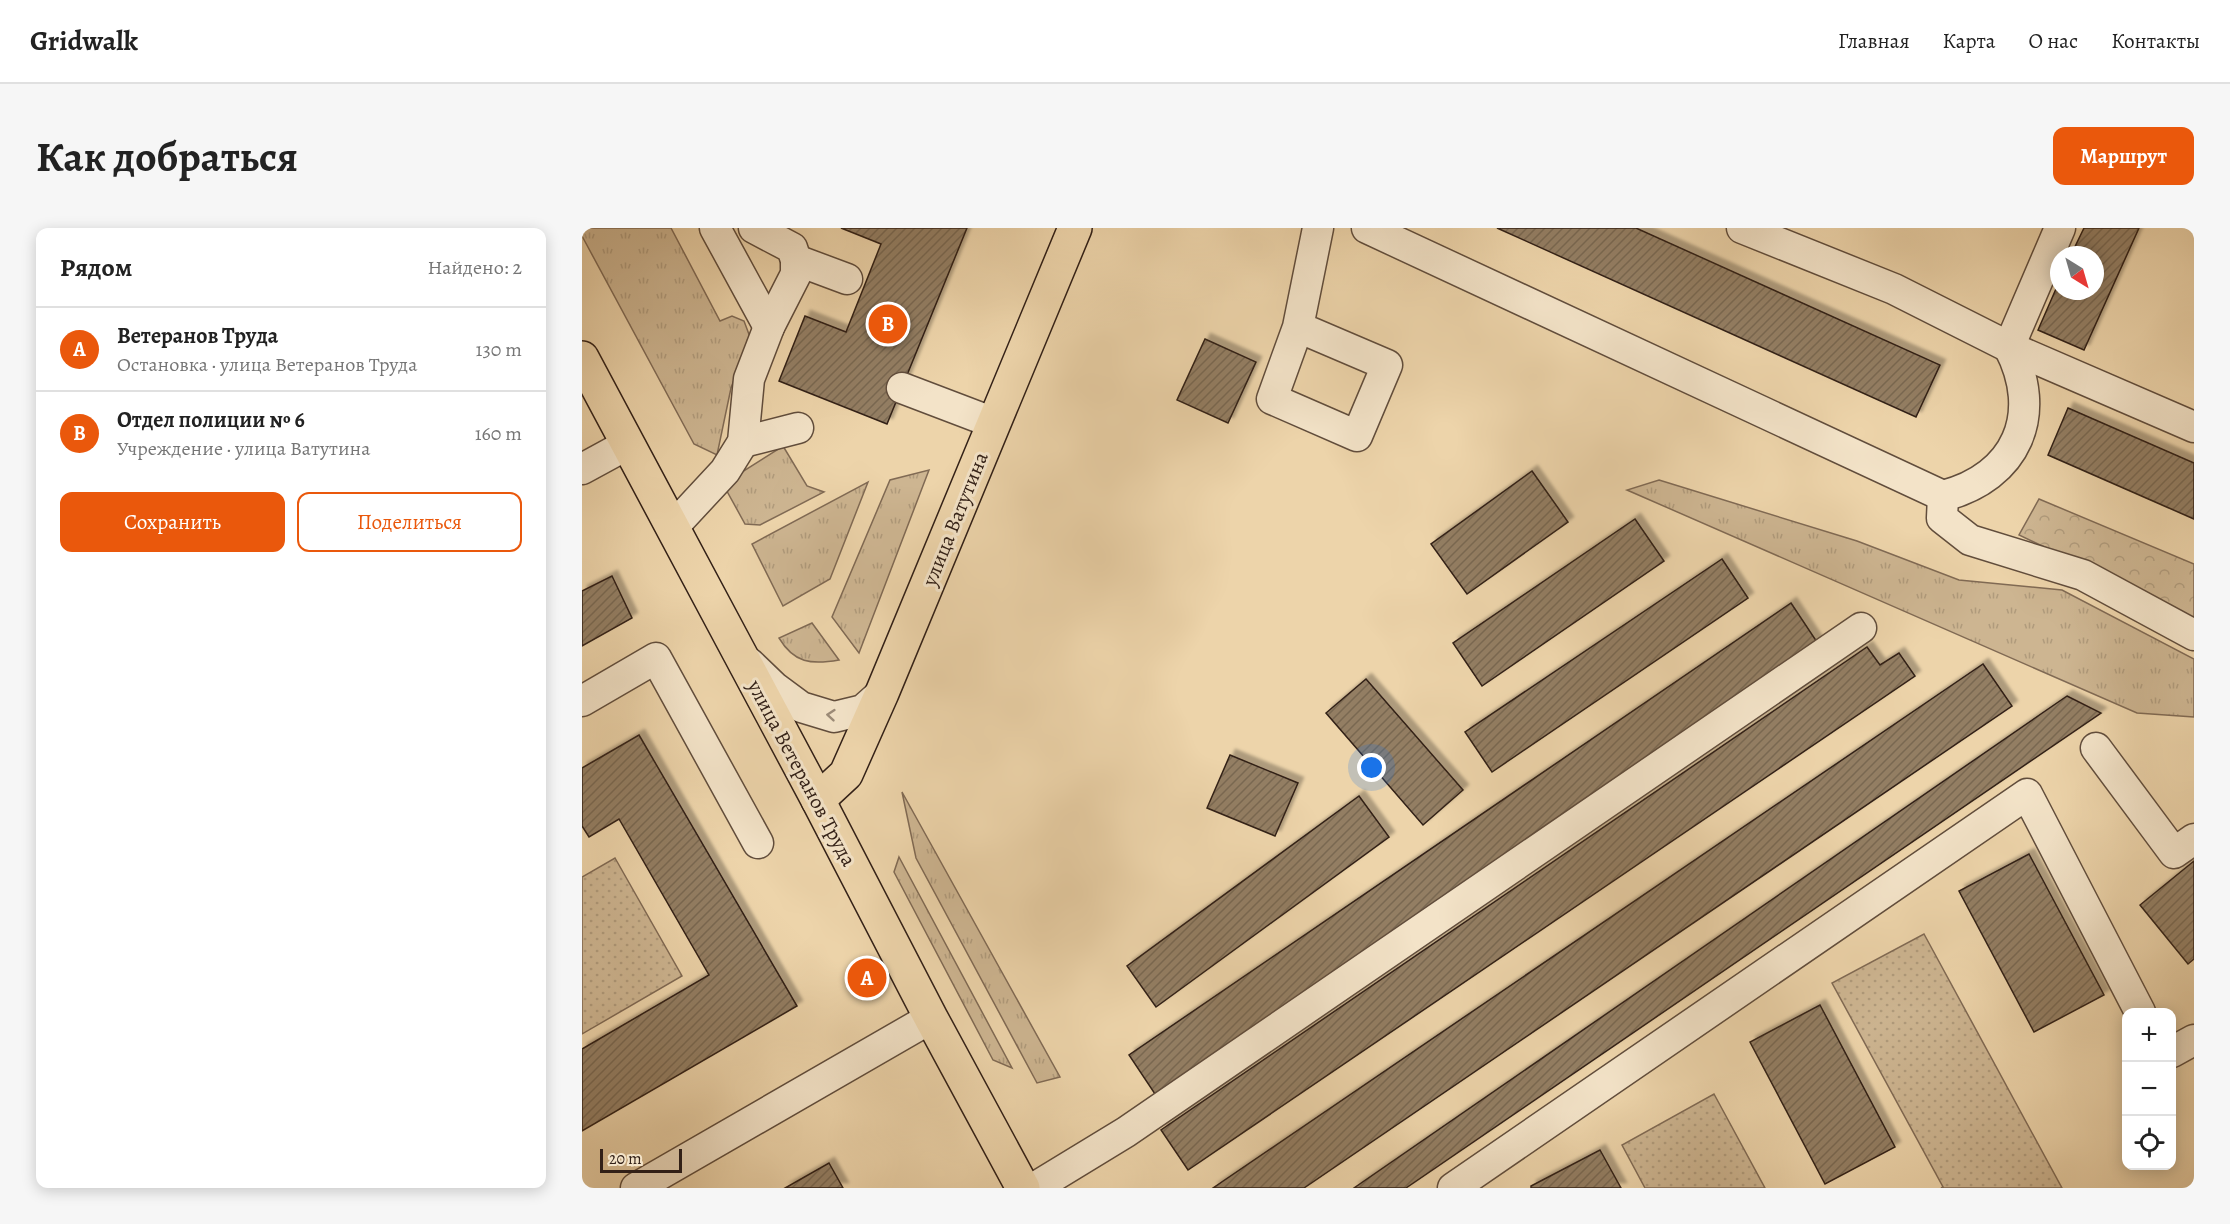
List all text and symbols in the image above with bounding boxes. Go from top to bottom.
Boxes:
text: Gridwalk [30,22,138,60]
text: Главная [1838,27,1910,55]
text: Карта [1943,27,1995,55]
text: О нас [2028,27,2078,55]
text: Контакты [2111,27,2200,55]
button: Маршрут [2053,127,2194,185]
text: Как добраться [36,128,298,185]
north arrow [2050,246,2104,300]
text: Рядом [60,250,132,285]
text: Найдено: 2 [427,254,522,281]
pin: B [868,302,908,346]
text: Ветеранов Труда [117,321,278,351]
text: A [73,336,86,363]
text: 130 m [476,336,522,363]
text: Остановка · улица Ветеранов Труда [117,351,417,378]
text: Отдел полиции № 6 [117,405,305,435]
text: B [73,420,86,447]
text: 160 m [475,420,522,447]
text: Учреждение · улица Ватутина [117,435,370,462]
street label: улица Ватутина [915,447,995,591]
button: Сохранить [60,492,285,552]
button: Поделиться [297,492,522,552]
street label: улица Ветеранов Труда [740,674,863,871]
one-way arrow [826,708,835,721]
your location [1357,753,1386,782]
pin: A [848,956,886,1000]
map controls [2122,1008,2176,1170]
button: + [2122,1008,2176,1062]
button: − [2122,1062,2176,1116]
button: locate [2122,1116,2176,1170]
scale bar [600,1146,682,1174]
text: 20 m [609,1148,642,1170]

